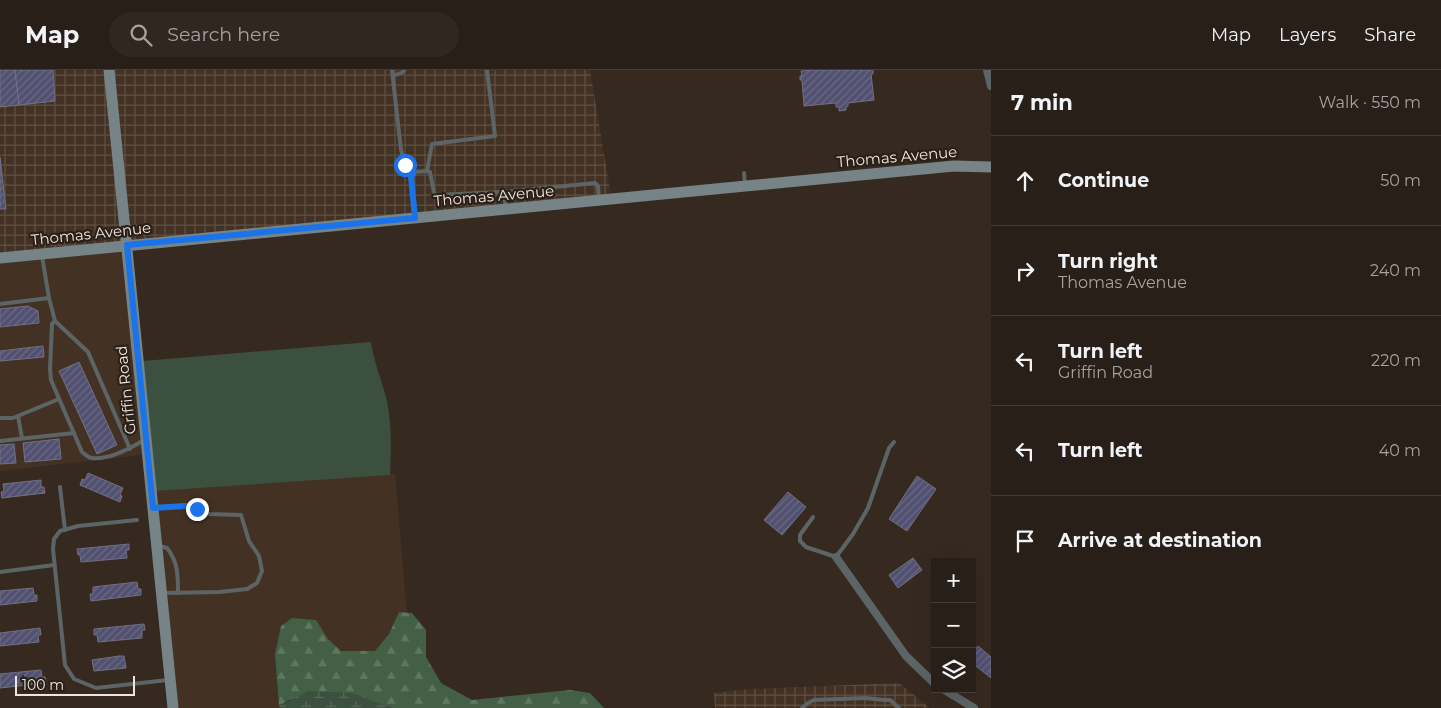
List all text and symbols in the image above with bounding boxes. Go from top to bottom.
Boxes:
search box [109,12,459,57]
text: Map [25,20,79,49]
icon: search [127,21,155,49]
text: Search here [167,23,280,46]
text: Map [1211,24,1251,46]
text: Layers [1279,24,1336,46]
text: Share [1364,24,1416,46]
text: 7 min [1011,90,1073,115]
text: Walk · 550 m [1319,93,1421,112]
street label: Thomas Avenue [836,142,958,171]
route start [394,154,417,177]
icon: ahead [1011,167,1039,195]
text: Continue [1058,169,1149,192]
text: 50 m [1380,171,1421,190]
street label: Thomas Avenue [433,181,555,210]
street label: Thomas Avenue [30,218,152,249]
text: Turn right [1058,250,1158,273]
icon: right [1011,257,1039,285]
text: 240 m [1370,261,1421,280]
text: Thomas Avenue [1058,273,1187,292]
text: Turn left [1058,340,1143,363]
street label: Griffin Road [111,345,140,435]
icon: left [1011,347,1039,375]
text: 220 m [1371,351,1421,370]
text: Griffin Road [1058,363,1153,382]
icon: left [1011,437,1039,465]
text: Turn left [1058,439,1143,462]
text: 40 m [1379,441,1421,460]
route end [186,498,209,521]
icon: arrive [1011,527,1039,555]
text: Arrive at destination [1058,529,1262,552]
map controls [931,558,976,693]
button: + [931,558,976,603]
button: − [931,603,976,648]
button: layers [931,648,976,693]
scale bar [15,673,135,696]
text: 100 m [22,676,64,694]

